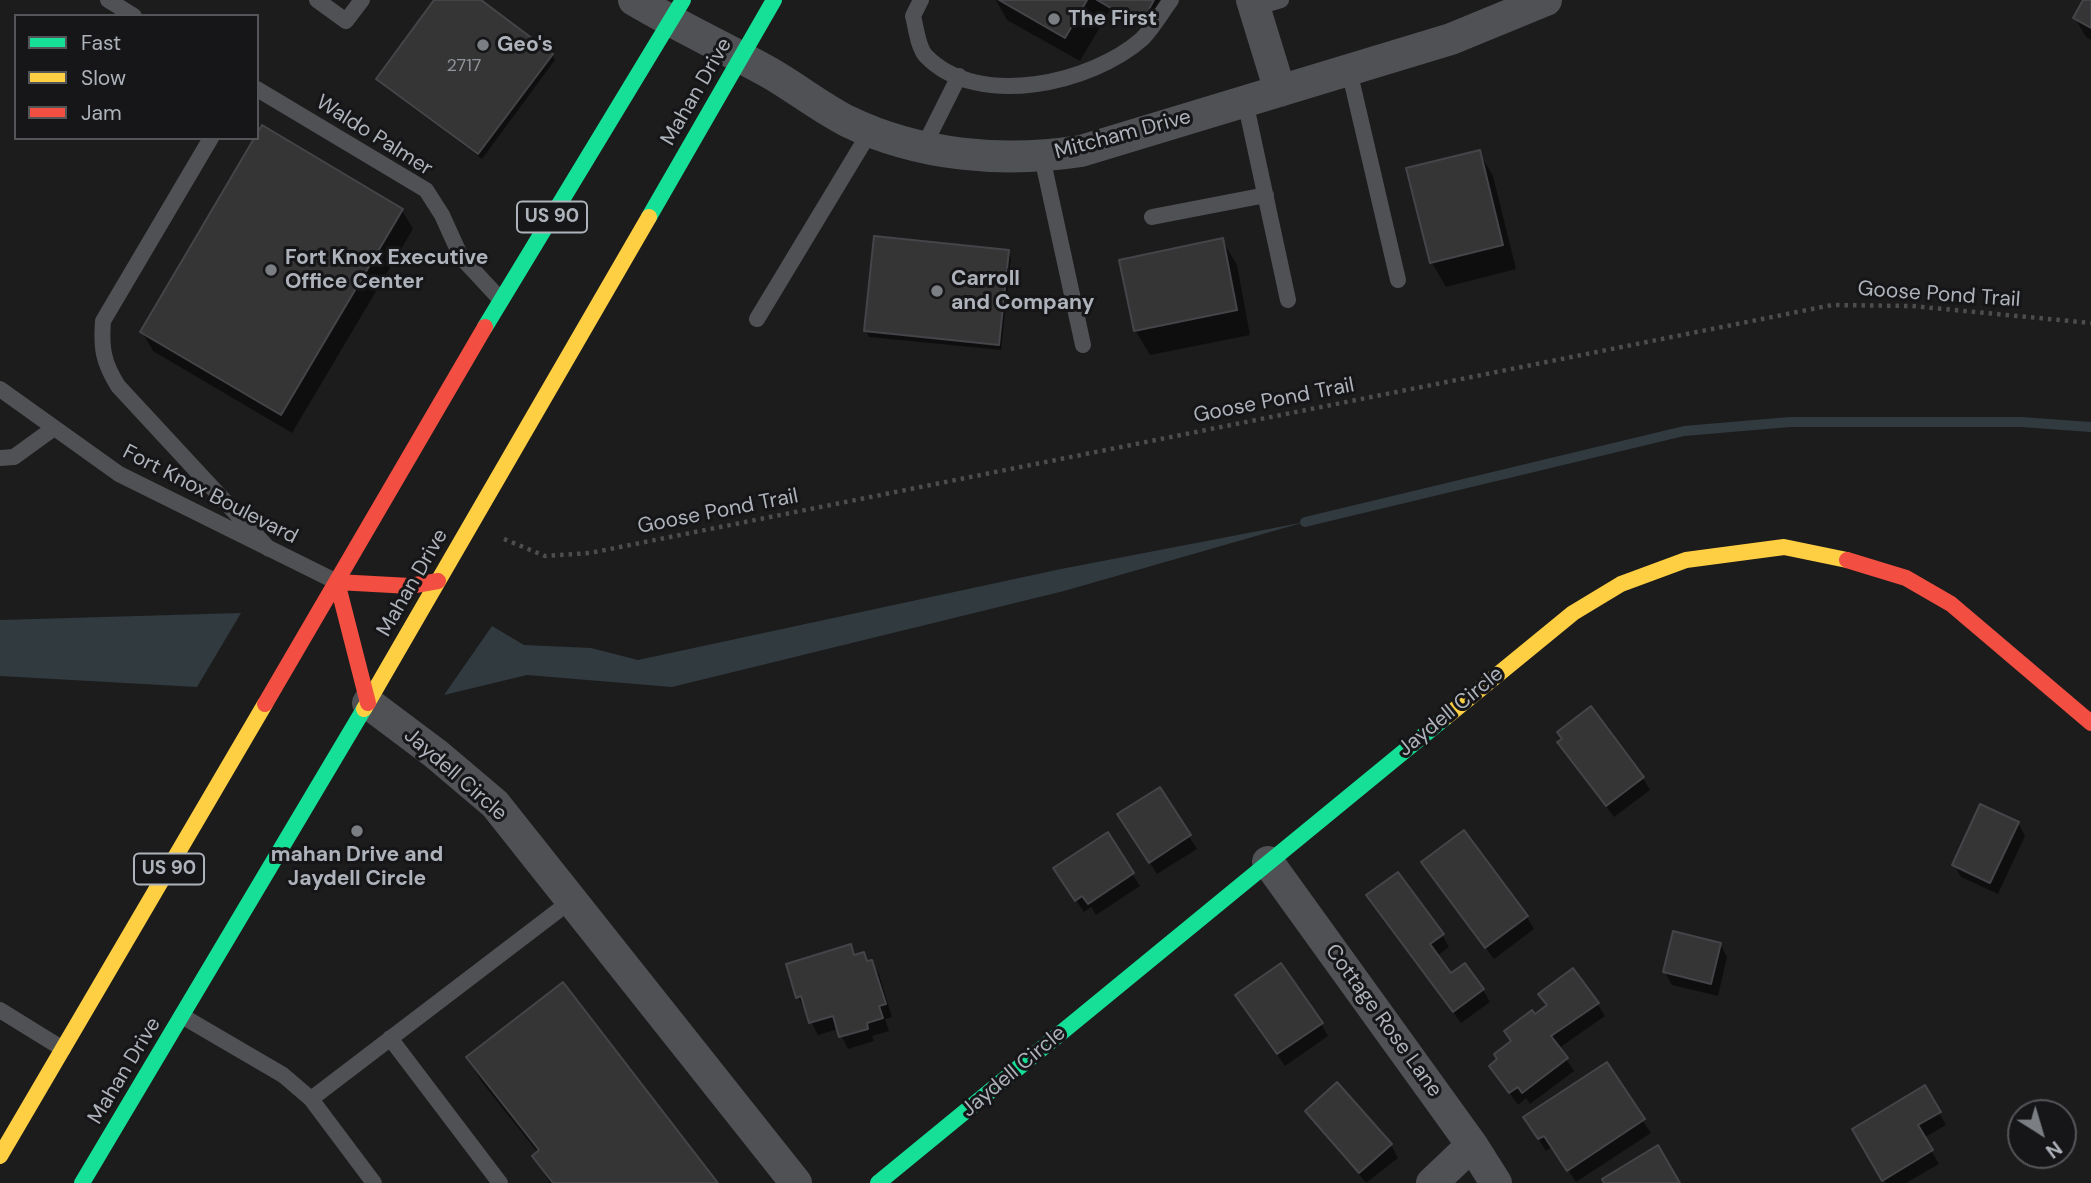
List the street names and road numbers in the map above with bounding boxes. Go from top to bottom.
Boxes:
street label: Mahan Drive [656,34,738,150]
street label: Waldo Palmer [311,90,437,182]
street label: Mitcham Drive [1052,105,1194,165]
road number: US 90 [517,202,587,232]
street label: Goose Pond Trail [1857,277,2021,313]
street label: Goose Pond Trail [1191,373,1357,429]
street label: Fort Knox Boulevard [118,440,302,550]
street label: Goose Pond Trail [635,484,801,540]
street label: Mahan Drive [372,525,454,641]
street label: Jaydell Circle [1393,662,1509,762]
street label: Jaydell Circle [398,723,512,827]
road number: US 90 [134,854,204,884]
street label: Cottage Rose Lane [1319,940,1447,1102]
street label: Mahan Drive [83,1013,167,1129]
street label: Jaydell Circle [957,1021,1071,1123]

